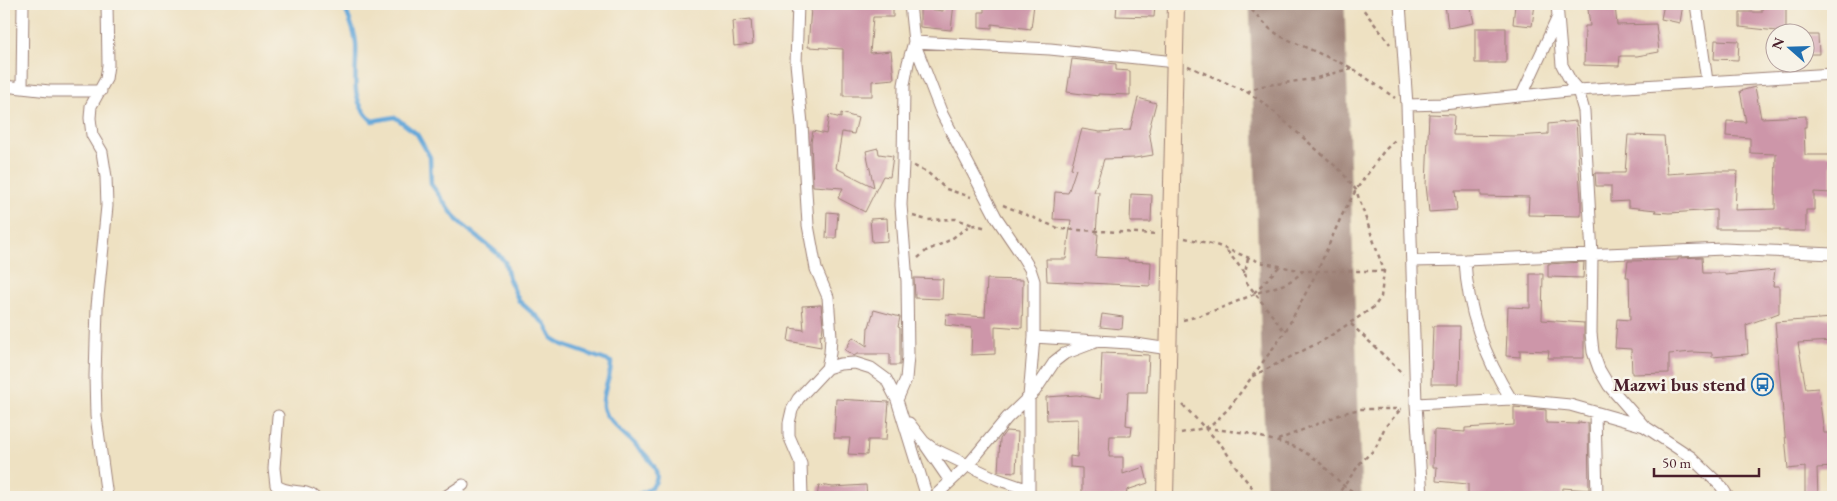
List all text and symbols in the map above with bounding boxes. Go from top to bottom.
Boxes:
north arrow [1764,22,1814,72]
text: N [1767,35,1788,52]
place label: Mazwi bus stend [1613,372,1746,397]
bus stop icon: Mazwi bus stend [1750,372,1774,396]
scale bar [1654,446,1760,478]
text: 50 m [1662,453,1691,472]

